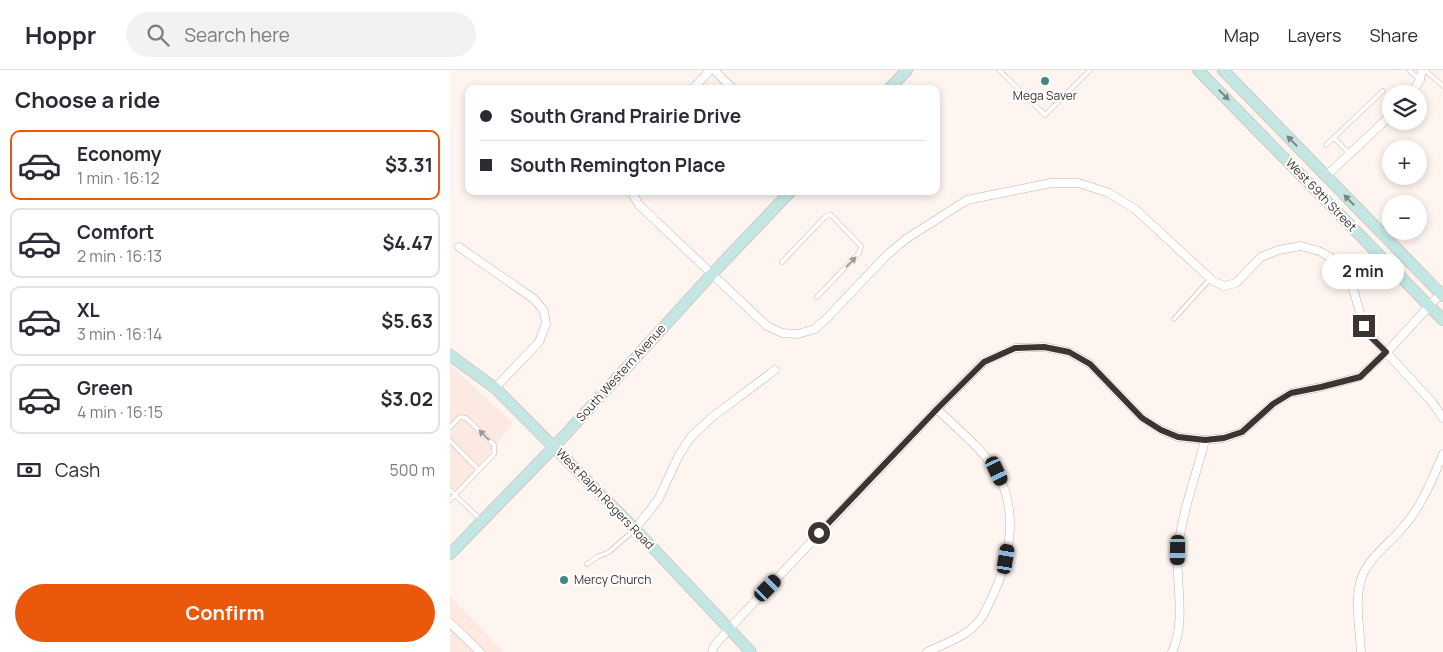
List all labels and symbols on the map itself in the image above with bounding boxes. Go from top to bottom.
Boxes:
marker: Mega Saver [1039,75,1051,87]
place label: Mega Saver [1013,87,1078,104]
one-way arrow [1217,89,1229,101]
one-way arrow [1286,136,1298,148]
street label: West 69th Street [1282,154,1361,235]
one-way arrow [1343,194,1355,206]
callout: 2 min [1323,254,1405,288]
one-way arrow [845,256,857,268]
route end [1353,315,1375,337]
street label: South Western Avenue [572,320,669,425]
one-way arrow [478,429,490,441]
street label: West Ralph Rogers Road [552,444,658,553]
car [983,454,1010,488]
route start [808,522,830,544]
car [1170,535,1185,565]
car [996,543,1015,575]
place label: Mercy Church [574,571,651,588]
car [752,572,783,604]
marker: Mercy Church [558,574,570,586]

